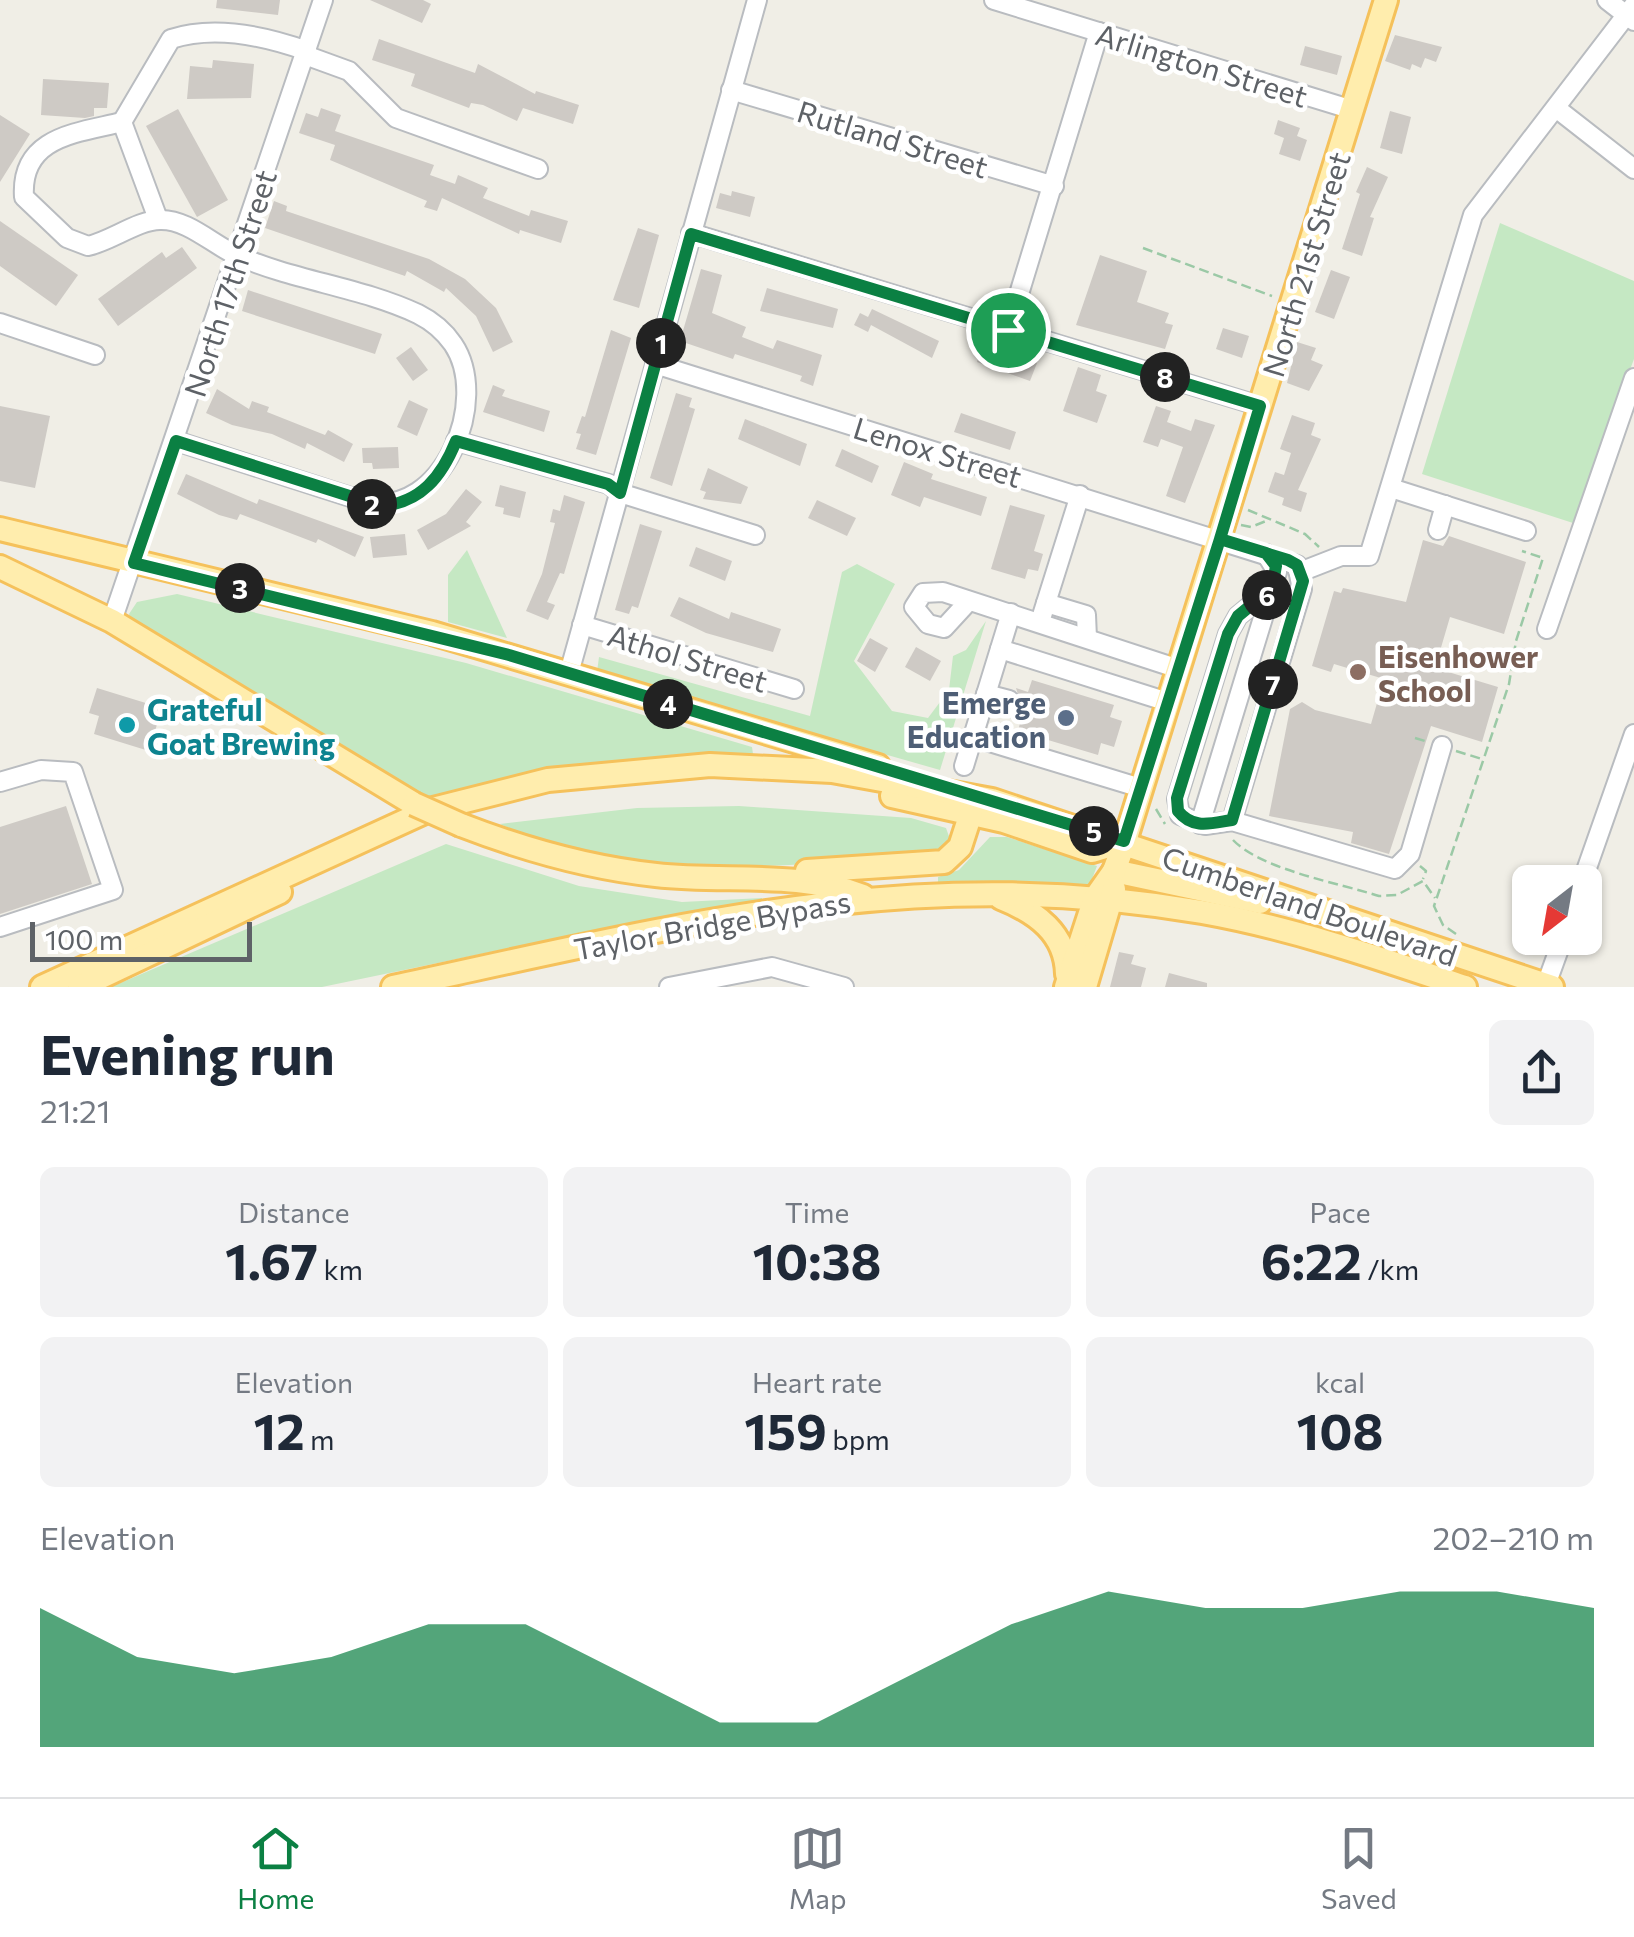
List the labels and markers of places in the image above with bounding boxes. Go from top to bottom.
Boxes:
pin [966,288,1051,373]
pin: 1 [636,318,686,368]
pin: 8 [1140,352,1190,402]
pin: 2 [347,479,397,529]
pin: 3 [215,563,265,613]
pin: 6 [1242,570,1292,620]
place label: Eisenhower School [1378,637,1538,708]
pin: 7 [1248,659,1298,709]
marker: Eisenhower School [1347,661,1369,683]
pin: 4 [643,679,693,729]
place label: Emerge Education [907,683,1046,754]
place label: Grateful Goat Brewing [147,690,335,761]
marker: Emerge Education [1055,707,1077,729]
marker: Grateful Goat Brewing [116,714,138,736]
pin: 5 [1069,806,1119,856]

